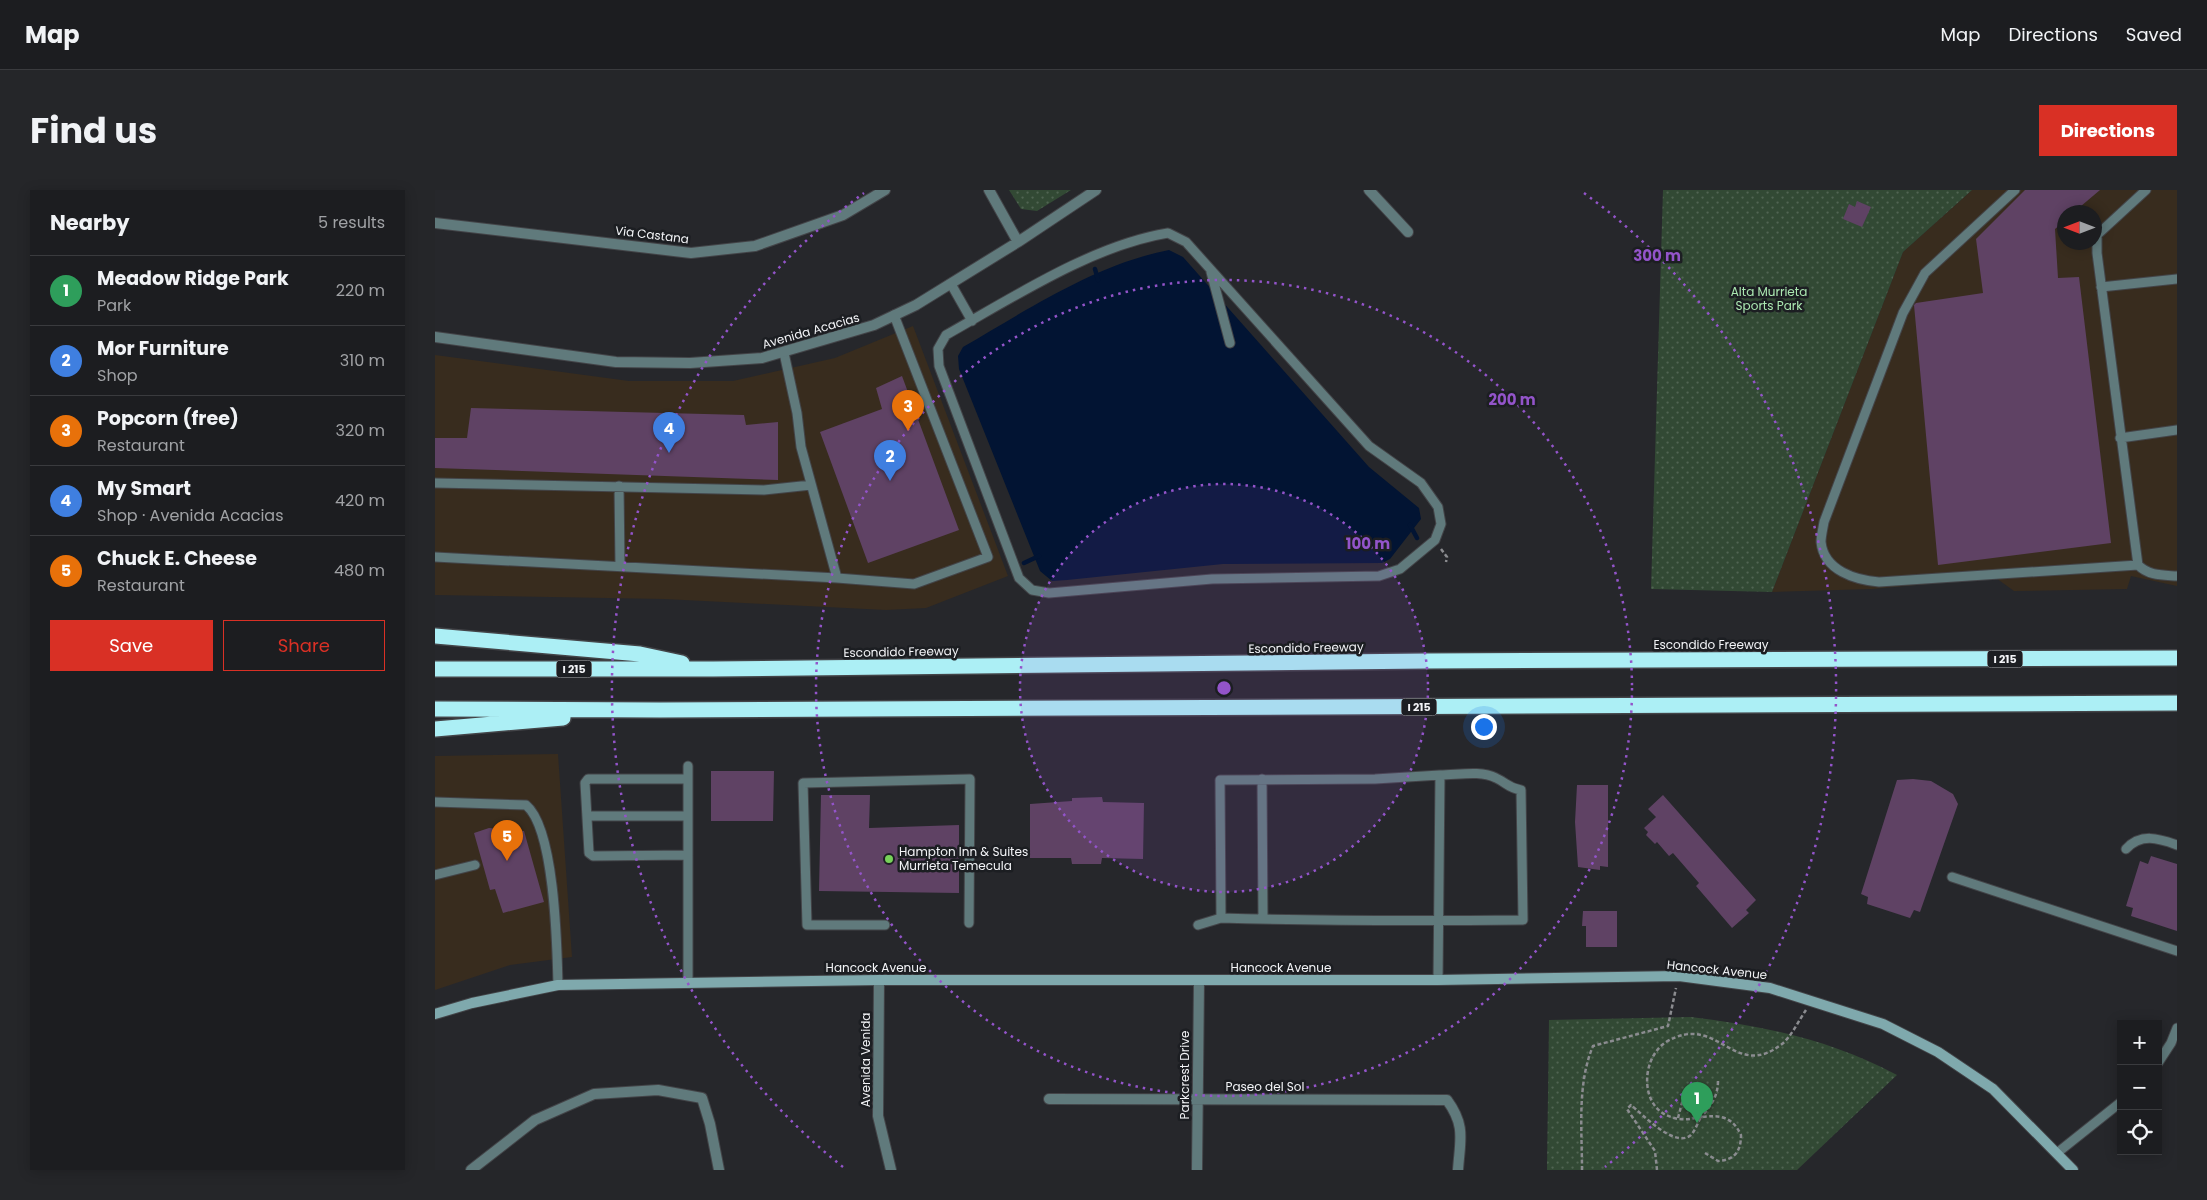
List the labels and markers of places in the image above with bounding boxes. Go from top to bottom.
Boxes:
pin: 3 [892,390,924,431]
pin: 4 [653,412,685,453]
pin: 2 [874,440,906,481]
centre of rings [1215,679,1233,697]
pin: 5 [491,820,523,861]
place label: Hampton Inn & Suites Murrieta Temecula [899,843,1028,874]
marker: Hampton Inn & Suites Murrieta Temecula [883,853,895,865]
pin: 1 [1681,1082,1713,1123]

